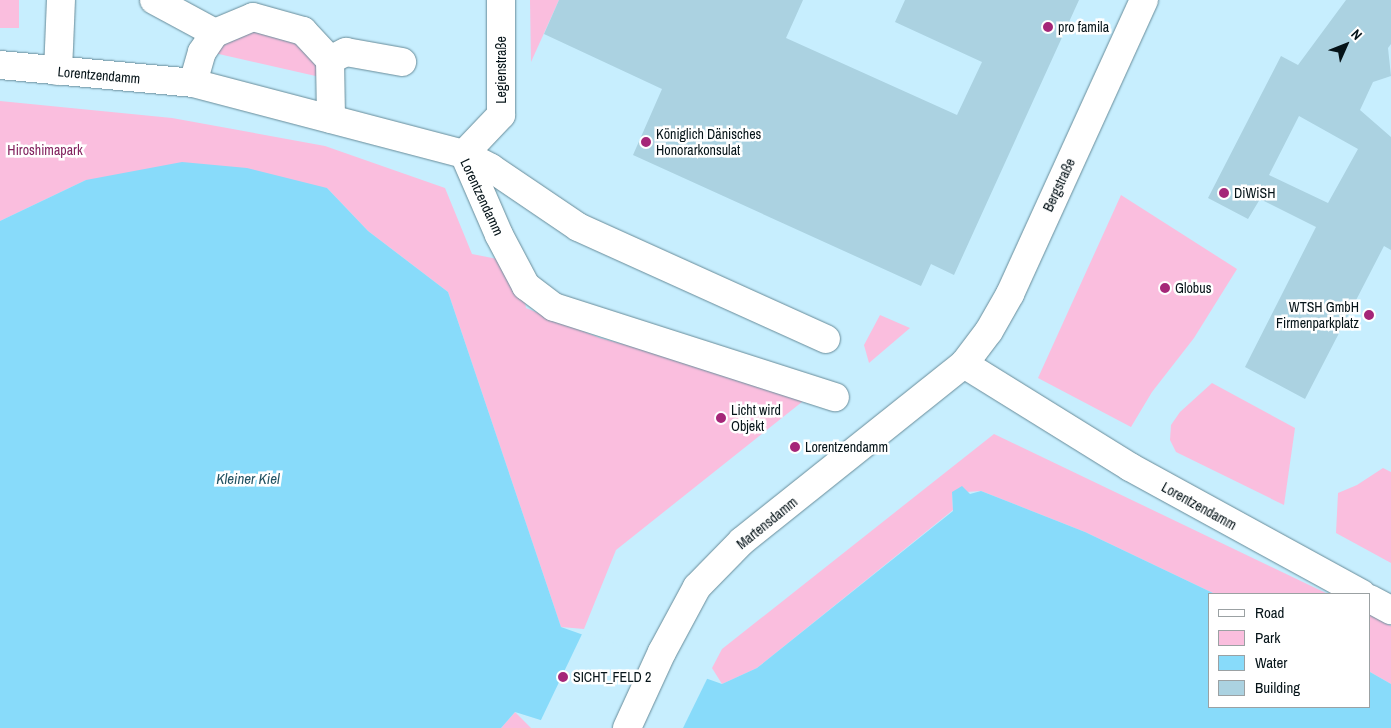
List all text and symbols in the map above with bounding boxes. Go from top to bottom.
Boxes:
place label: pro famila [1058,19,1109,35]
north arrow [1321,20,1371,70]
marker: pro famila [1042,21,1054,33]
text: N [1347,25,1366,44]
street label: Legienstraße [493,36,509,104]
street label: Lorentzendamm [57,63,141,87]
place label: Königlich Dänisches Honorarkonsulat [656,126,761,158]
marker: Königlich Dänisches Honorarkonsulat [640,136,652,148]
park label: Hiroshimapark [7,142,83,158]
street label: Lorentzendamm [457,156,507,238]
street label: Bergstraße [1039,156,1079,214]
place label: DiWiSH [1234,185,1275,201]
marker: DiWiSH [1218,187,1230,199]
place label: Globus [1175,280,1211,296]
marker: Globus [1159,282,1171,294]
place label: WTSH GmbH Firmenparkplatz [1276,299,1359,332]
marker: WTSH GmbH Firmenparkplatz [1363,309,1375,321]
place label: Licht wird Objekt [731,402,781,434]
marker: Licht wird Objekt [715,412,727,424]
place label: Lorentzendamm [805,439,888,455]
marker: Lorentzendamm [789,441,801,453]
water label: Kleiner Kiel [216,470,280,488]
street label: Lorentzendamm [1159,479,1239,533]
street label: Martensdamm [733,493,801,553]
legend [1208,593,1371,708]
text: Road [1255,602,1284,623]
text: Park [1255,627,1280,648]
text: Water [1255,652,1287,673]
place label: SICHT_FELD 2 [573,669,651,685]
marker: SICHT_FELD 2 [557,671,569,683]
text: Building [1255,677,1300,698]

